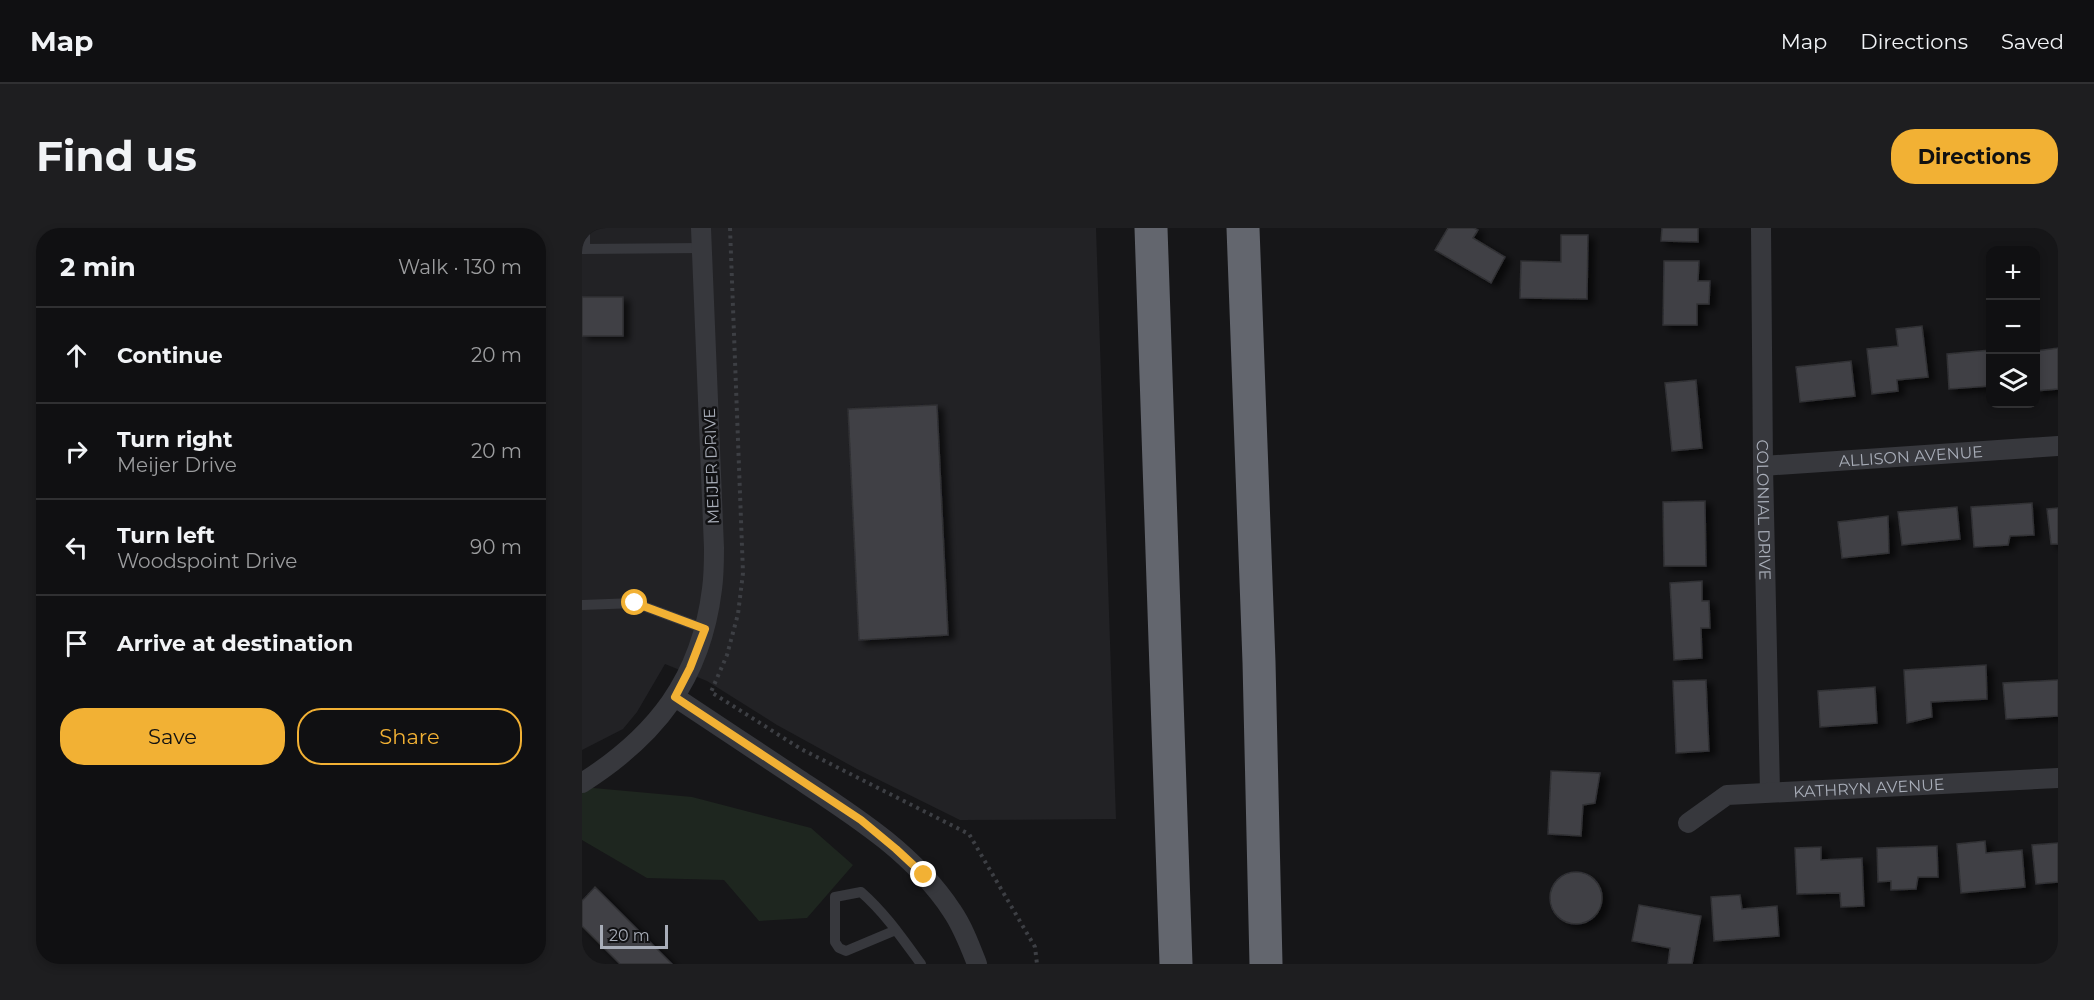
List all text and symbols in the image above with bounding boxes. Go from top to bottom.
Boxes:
text: Map [30,24,93,58]
text: Map [1781,29,1827,54]
text: Directions [1860,29,1968,54]
text: Saved [2001,29,2064,54]
button: Directions [1891,129,2058,184]
text: Find us [36,130,197,182]
map controls [1986,246,2040,408]
button: + [1986,246,2040,300]
text: 2 min [60,251,136,283]
text: Walk · 130 m [398,255,522,279]
button: − [1986,300,2040,354]
icon: ahead [60,339,93,372]
text: Continue [117,342,223,369]
text: 20 m [471,343,522,367]
button: layers [1986,354,2040,408]
street label: MEIJER DRIVE [700,408,723,524]
text: Turn right [117,426,232,453]
icon: right [60,435,93,468]
text: 20 m [471,439,522,463]
street label: COLONIAL DRIVE [1753,439,1774,581]
street label: ALLISON AVENUE [1838,442,1984,471]
text: Meijer Drive [117,453,237,477]
text: Turn left [117,522,215,549]
icon: left [60,531,93,564]
text: 90 m [470,535,522,559]
text: Woodspoint Drive [117,549,297,573]
route start [621,589,647,615]
icon: arrive [60,627,93,660]
text: Arrive at destination [117,630,353,657]
button: Save [60,708,285,765]
button: Share [297,708,522,765]
street label: KATHRYN AVENUE [1793,775,1945,802]
route end [910,861,936,887]
scale bar [600,922,668,950]
text: 20 m [609,926,650,945]

